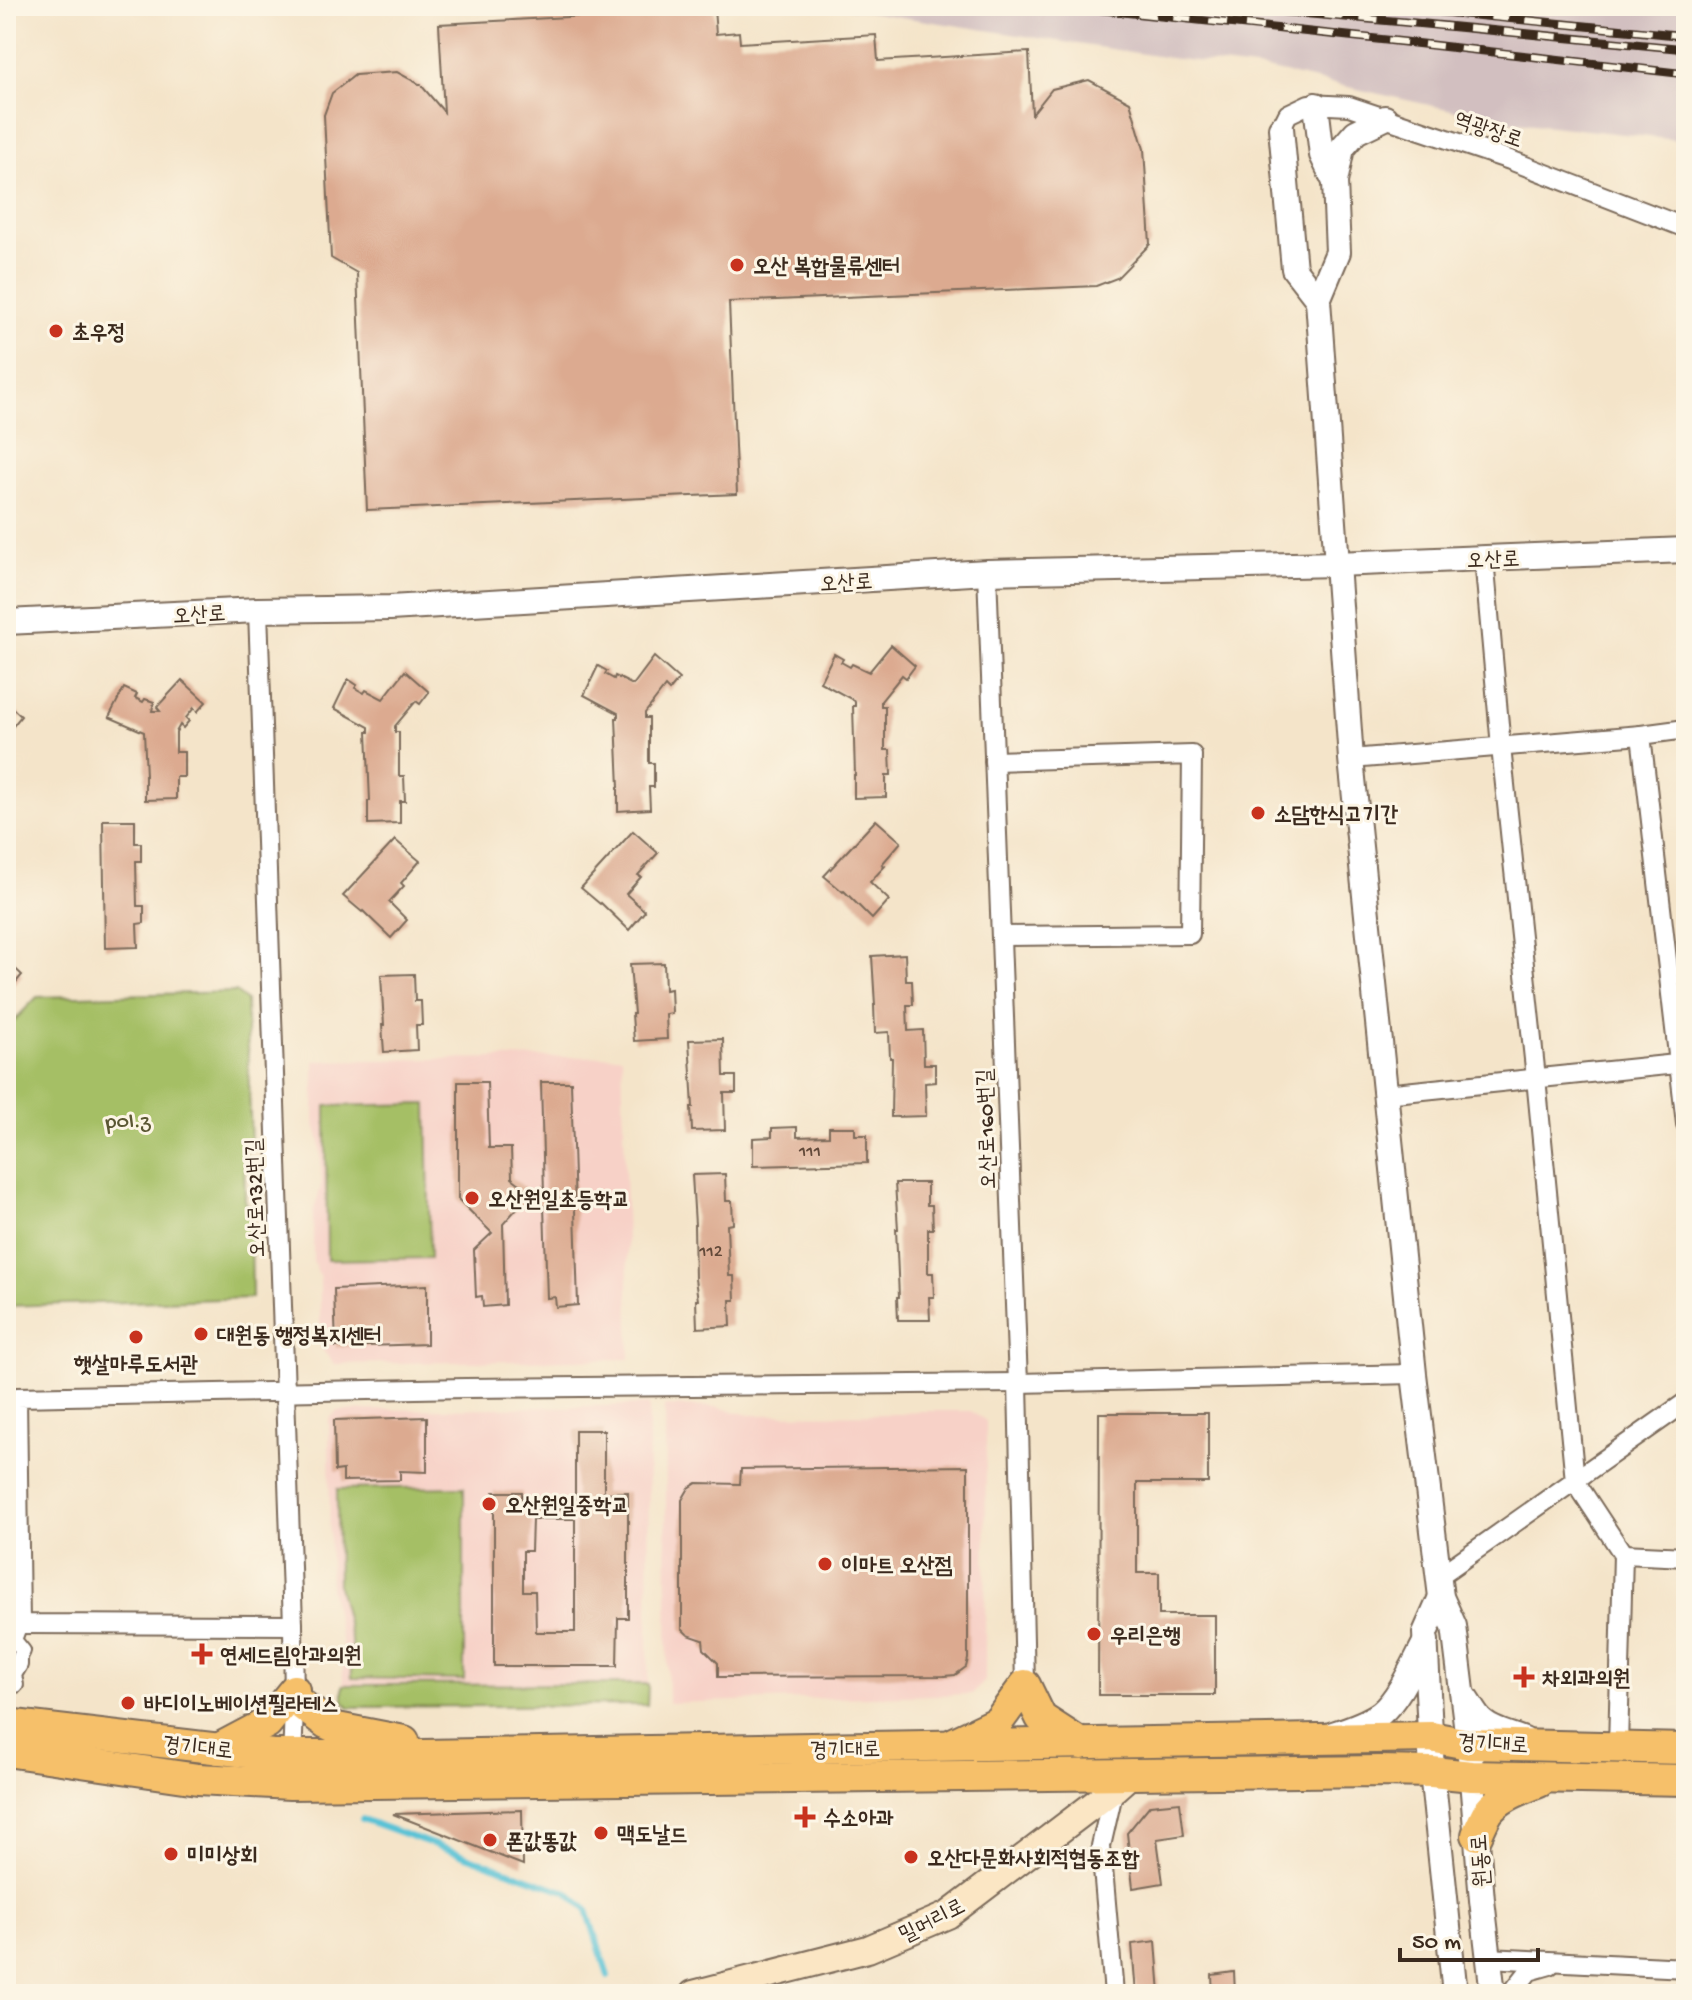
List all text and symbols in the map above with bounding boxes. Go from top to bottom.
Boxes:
street label: 역광장로 [1450,108,1525,156]
marker: 오산 복합물류센터 [728,256,746,274]
place label: 오산 복합물류센터 [753,256,900,282]
marker: 초우정 [47,322,65,340]
place label: 초우정 [72,322,125,348]
street label: 오산로 [1466,548,1520,576]
street label: 오산로 [819,571,873,599]
street label: 오산로 [172,603,226,631]
marker: 소담한식고기간 [1249,804,1267,822]
place label: 소담한식고기간 [1274,804,1398,830]
street label: 오산로160번길 [974,1068,1004,1190]
park label: p0l.z [105,1110,152,1136]
street label: 오산로132번길 [243,1137,273,1258]
house number: 111 [798,1142,821,1163]
marker: 오산원일초등학교 [463,1189,481,1207]
place label: 오산원일초등학교 [488,1189,630,1215]
house number: 112 [698,1242,723,1263]
marker: 대원동 행정복지센터 [192,1325,210,1343]
place label: 대원동 행정복지센터 [217,1325,382,1351]
marker: 햇살마루도서관 [127,1328,145,1346]
place label: 햇살마루도서관 [73,1354,198,1380]
marker: 오산원일중학교 [480,1495,498,1513]
place label: 오산원일중학교 [505,1495,629,1521]
marker: 이마트 오산점 [816,1555,834,1573]
place label: 이마트 오산점 [841,1555,953,1581]
marker: 우리은행 [1085,1625,1103,1643]
place label: 우리은행 [1110,1625,1181,1651]
marker: 연세드림안과의원 [191,1643,213,1665]
place label: 연세드림안과의원 [220,1645,362,1671]
marker: 차외과의원 [1513,1666,1535,1688]
place label: 차외과의원 [1542,1668,1631,1694]
marker: 바디이노베이션필라테스 [119,1694,137,1712]
place label: 바디이노베이션필라테스 [144,1694,339,1720]
street label: 경기대로 [1457,1731,1529,1761]
street label: 경기대로 [161,1733,234,1767]
street label: 경기대로 [809,1738,881,1766]
marker: 수소아과 [794,1806,816,1828]
place label: 수소아과 [823,1808,894,1834]
marker: 맥도날드 [592,1824,610,1842]
place label: 맥도날드 [617,1824,688,1850]
marker: 폰값똥값 [481,1831,499,1849]
place label: 폰값똥값 [506,1831,577,1857]
street label: 원동로 [1468,1833,1498,1888]
marker: 미미상회 [162,1845,180,1863]
place label: 미미상회 [187,1845,258,1871]
marker: 오산다문화사회적협동조합 [902,1848,920,1866]
place label: 오산다문화사회적협동조합 [927,1848,1140,1874]
street label: 밀머리로 [895,1895,970,1950]
scale bar [1400,1912,1538,1962]
text: 50 m [1412,1929,1461,1958]

